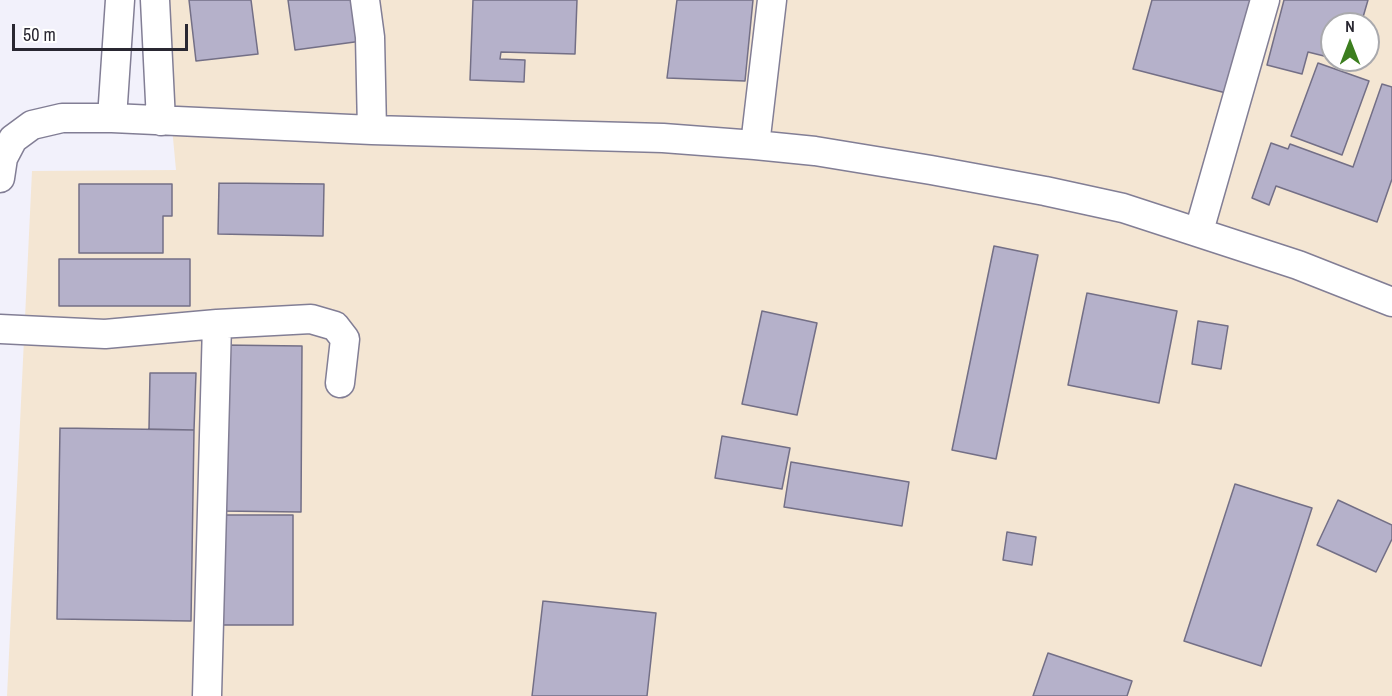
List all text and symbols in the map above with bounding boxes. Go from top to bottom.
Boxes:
scale bar [15,12,190,50]
north arrow [1320,12,1380,72]
text: N [1345,15,1355,37]
text: 50 m [23,22,56,47]

